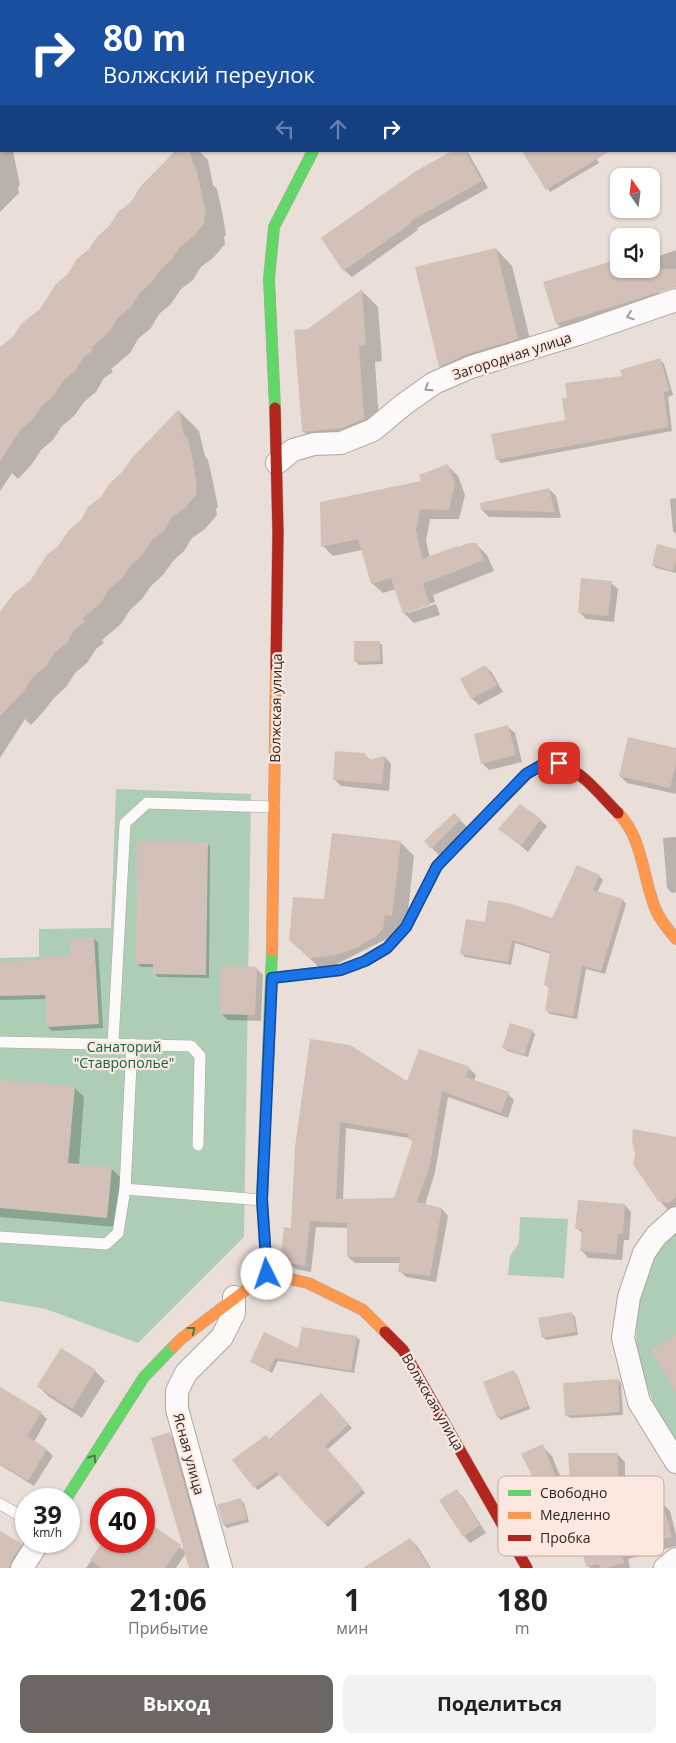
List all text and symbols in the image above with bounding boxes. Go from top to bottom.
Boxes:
text: 80 m [103,14,186,61]
icon: right [20,20,85,85]
text: Волжский переулок [103,59,315,89]
icon: left [271,115,299,143]
icon: ahead [324,115,352,143]
icon: right [377,115,405,143]
north arrow [610,168,660,218]
map controls [610,168,660,278]
button: sound [610,228,660,278]
one-way arrow [626,310,635,320]
street label: Загородная улица [450,327,574,384]
one-way arrow [424,382,434,391]
street label: Волжская улица [265,653,286,763]
pin [538,742,580,784]
icon: arrive [545,749,573,777]
park label: Санаторий "Ставрополье" [74,1037,174,1072]
position arrow [240,1247,292,1299]
one-way arrow [186,1328,195,1336]
street label: Волжская улица [398,1350,469,1454]
street label: Ясная улица [169,1411,210,1497]
one-way arrow [86,1454,96,1463]
legend [498,1476,664,1556]
text: Свободно [540,1483,607,1502]
speed limit sign: 40 [90,1488,155,1553]
text: 39 [33,1497,62,1531]
text: Медленно [540,1505,611,1524]
text: km/h [33,1524,62,1541]
text: Пробка [540,1528,591,1547]
text: 21:06 [130,1579,207,1620]
text: 1 [344,1579,361,1620]
text: 180 [496,1579,548,1620]
text: Прибытие [128,1617,208,1639]
text: мин [336,1617,368,1639]
text: m [515,1617,530,1639]
button: Выход [20,1675,333,1733]
button: Поделиться [343,1675,656,1733]

